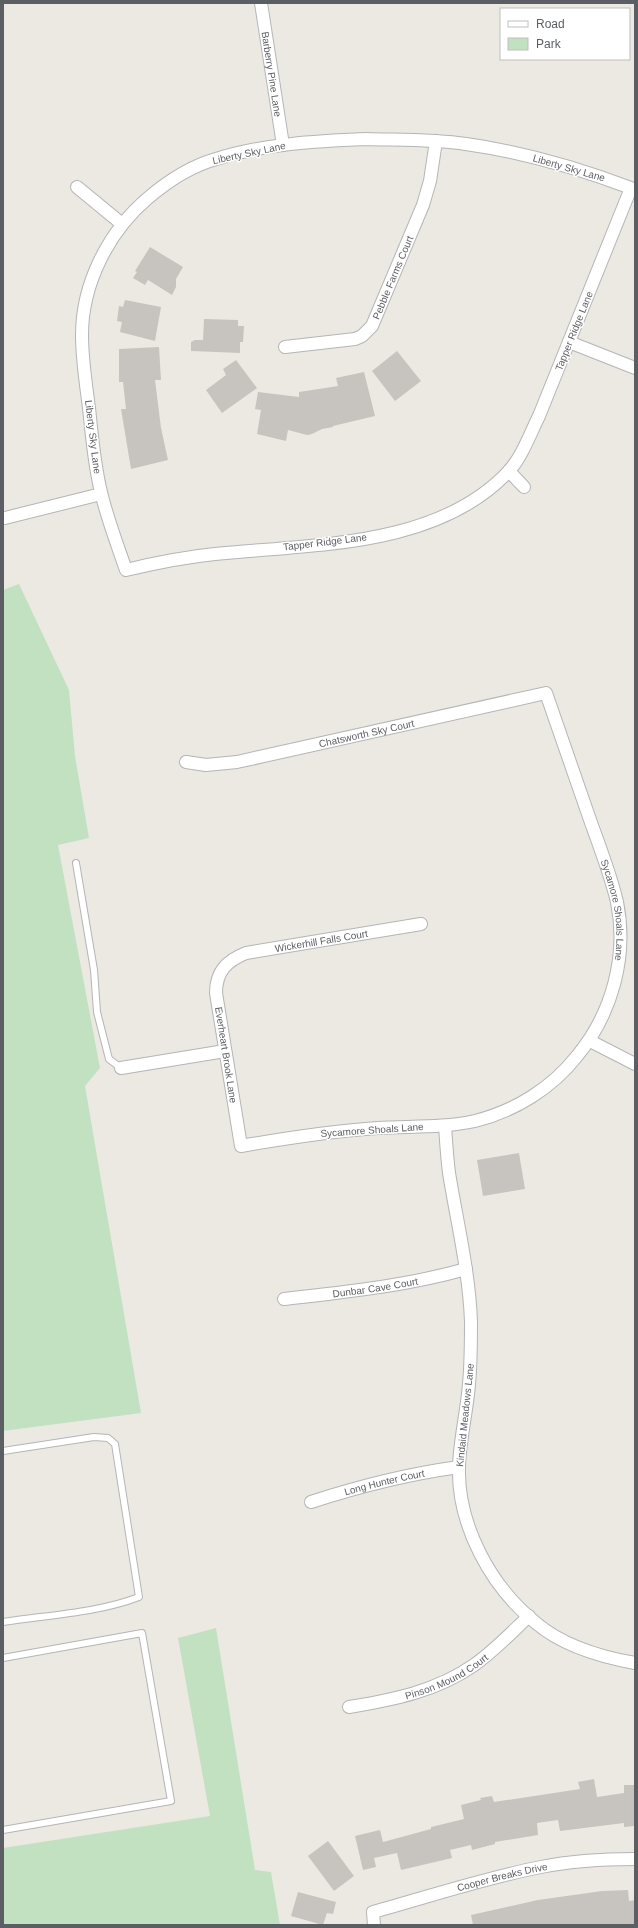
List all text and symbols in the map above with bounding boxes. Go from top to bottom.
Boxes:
legend [500,8,630,60]
text: Road [536,17,565,31]
street label: Barberry Pine Lane [260,31,284,118]
text: Park [536,37,562,51]
street label: Liberty Sky Lane [211,140,287,166]
street label: Liberty Sky Lane [532,152,607,184]
street label: Pebble Farms Court [370,234,415,321]
street label: Tapper Ridge Lane [553,289,595,372]
street label: Liberty Sky Lane [83,399,103,475]
street label: Tapper Ridge Lane [282,531,368,553]
street label: Chatsworth Sky Court [318,717,415,749]
street label: Sycamore Shoals Lane [599,858,626,962]
street label: Wickerhill Falls Court [274,927,369,954]
street label: Everheart Brook Lane [213,1006,239,1104]
street label: Sycamore Shoals Lane [320,1121,424,1139]
street label: Dunbar Cave Court [332,1275,419,1299]
street label: Kindaid Meadows Lane [454,1362,476,1467]
street label: Long Hunter Court [343,1467,426,1497]
street label: Pinson Mound Court [404,1651,490,1701]
street label: Cooper Breaks Drive [456,1860,549,1893]

